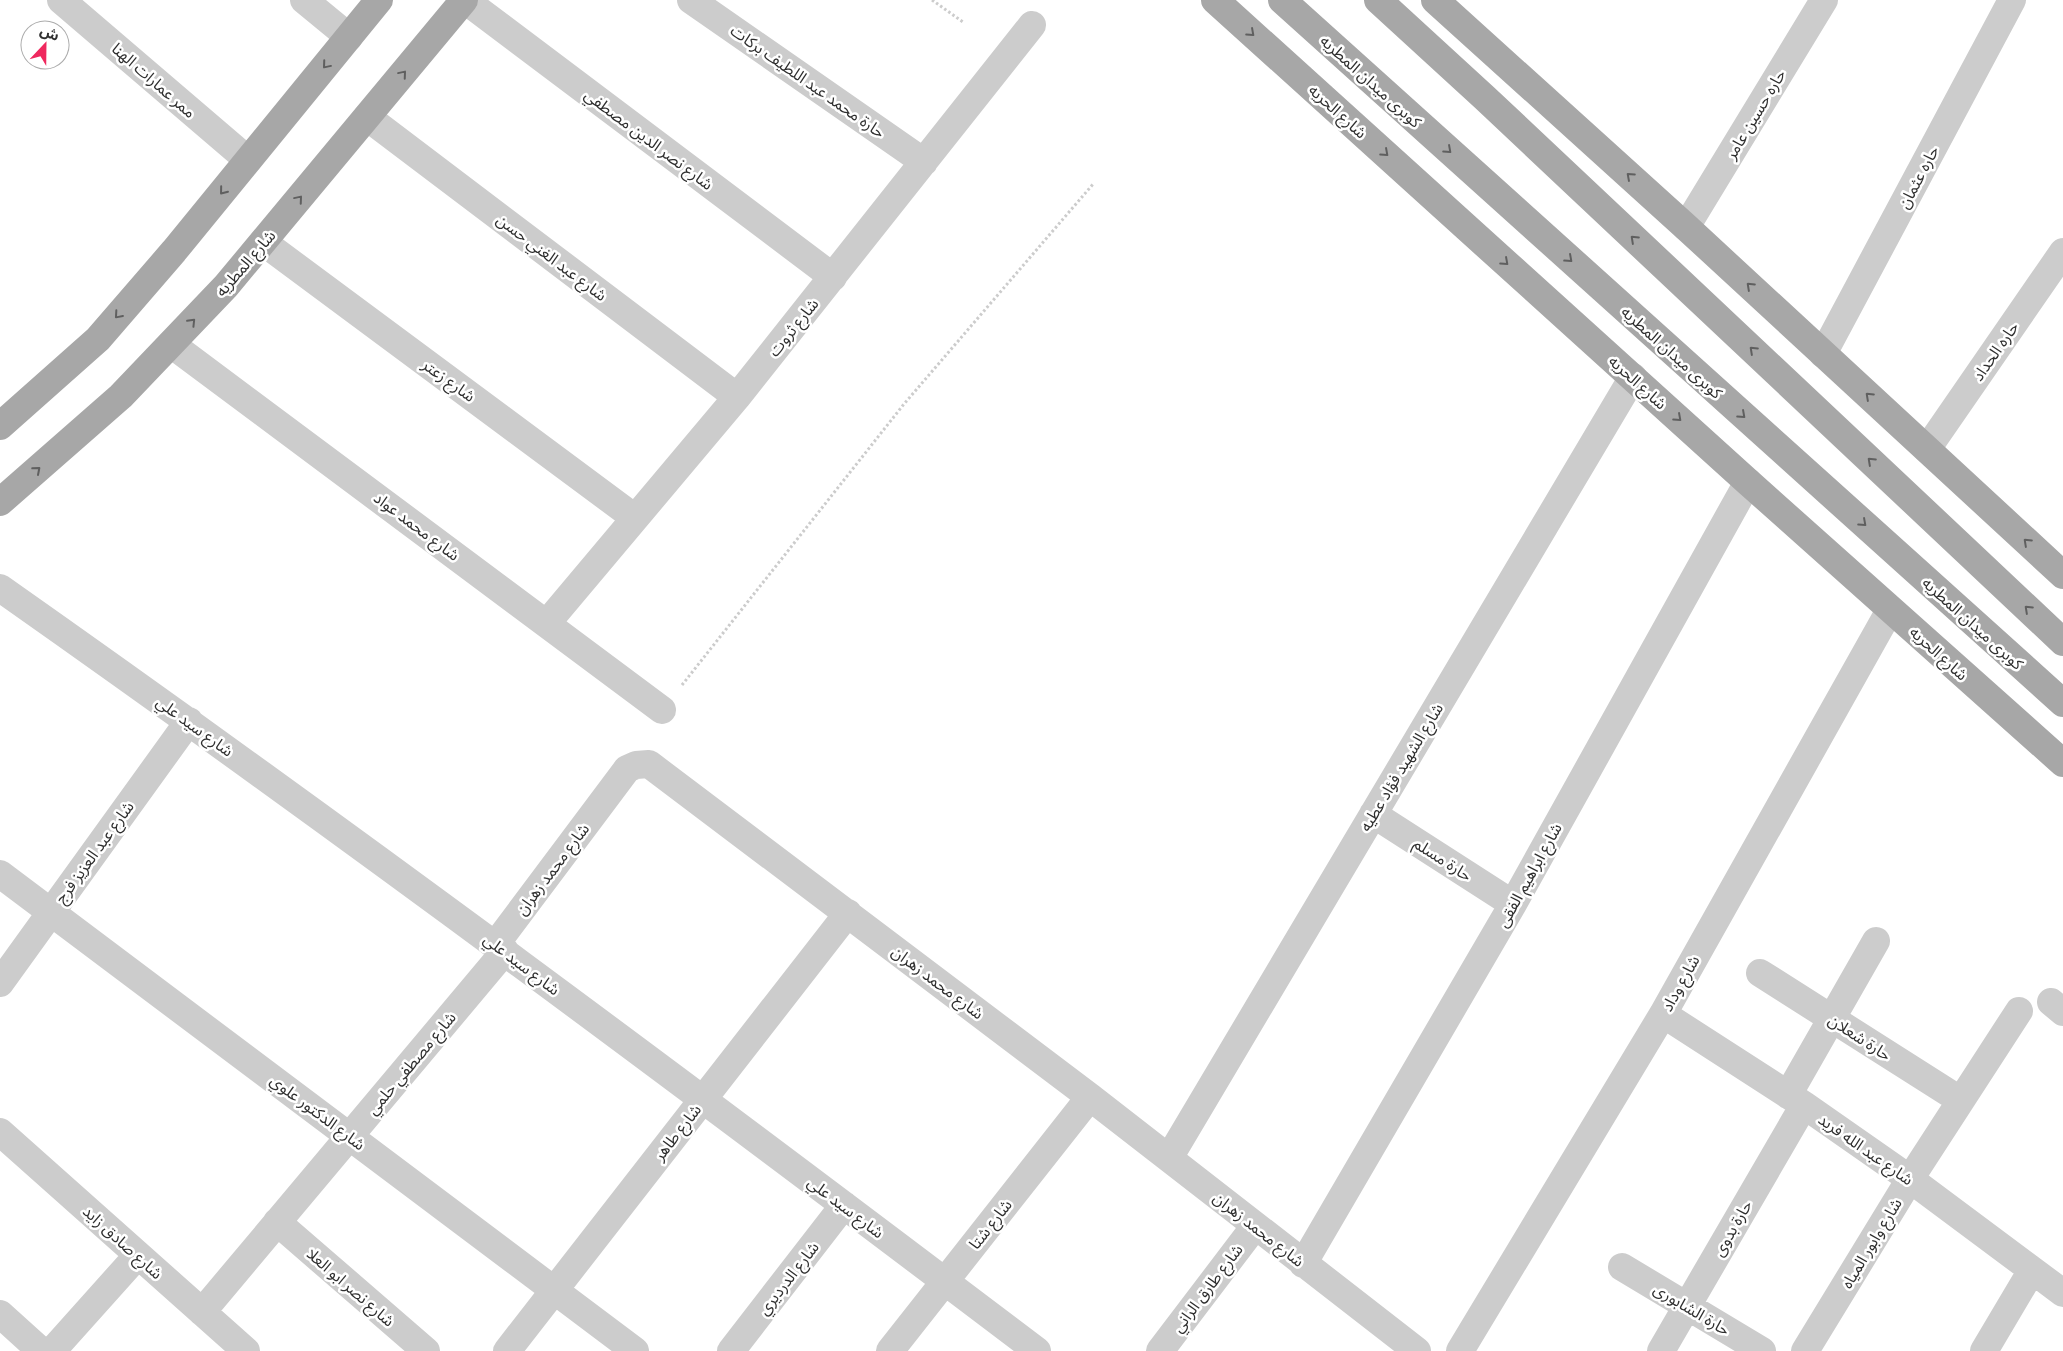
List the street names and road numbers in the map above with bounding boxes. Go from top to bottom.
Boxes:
street label: حارة محمد عبد اللطيف بركات [727,20,889,142]
street label: كوبرى ميدان المطريه [1316,30,1426,132]
street label: ممر عمارات الهنا [108,38,200,122]
street label: حاره حسين عامر [1720,65,1790,163]
street label: شارع الحريه [1303,80,1371,145]
street label: شارع نصر الدين مصطفي [579,84,717,196]
street label: حاره عثمان [1893,142,1943,212]
street label: شارع عبد الغني حسن [491,209,611,307]
street label: شارع المطريه [211,226,282,302]
street label: شارع ثروت [763,294,825,362]
street label: كوبرى ميدان المطريه [1617,301,1727,403]
street label: حاره الحداد [1967,318,2023,384]
street label: شارع الحريه [1603,351,1671,416]
street label: شارع زعتر [416,353,479,408]
street label: شارع محمد عواد [368,487,464,567]
street label: كوبرى ميدان المطريه [1918,572,2028,674]
street label: شارع الحريه [1904,622,1972,687]
street label: شارع سيد علي [151,691,237,763]
street label: شارع الشهيد فؤاد عطيه [1355,699,1450,836]
street label: شارع عبد العزيز فرج [50,797,140,909]
street label: شارع محمد زهران [511,819,596,921]
street label: شارع ابراهيم الفقى [1492,819,1569,932]
street label: حارة مسلم [1409,833,1476,888]
street label: شارع سيد علي [478,929,564,1002]
street label: شارع محمد زهران [886,941,988,1026]
street label: شارع وداد [1656,951,1706,1016]
street label: شارع مصطفي حلمي [362,1007,462,1121]
street label: حارة شعلان [1825,1009,1895,1065]
street label: شارع الدكتور علوي [265,1070,369,1157]
street label: شارع طاهر [648,1100,708,1167]
street label: شارع عبد الله فريد [1813,1109,1917,1192]
street label: شارع سيد علي [802,1172,888,1245]
street label: شارع محمد زهران [1208,1187,1309,1273]
street label: شارع وابور المياه [1836,1194,1908,1293]
street label: شارع شتا [964,1195,1018,1255]
street label: حارة بدوى [1708,1196,1756,1260]
street label: شارع صادق زايد [77,1201,167,1285]
street label: شارع الدرديري [753,1237,825,1321]
street label: شارع طارق الراني [1167,1240,1249,1338]
street label: شارع نصر ابو العلا [301,1243,399,1333]
street label: حارة الشابورى [1650,1278,1734,1340]

